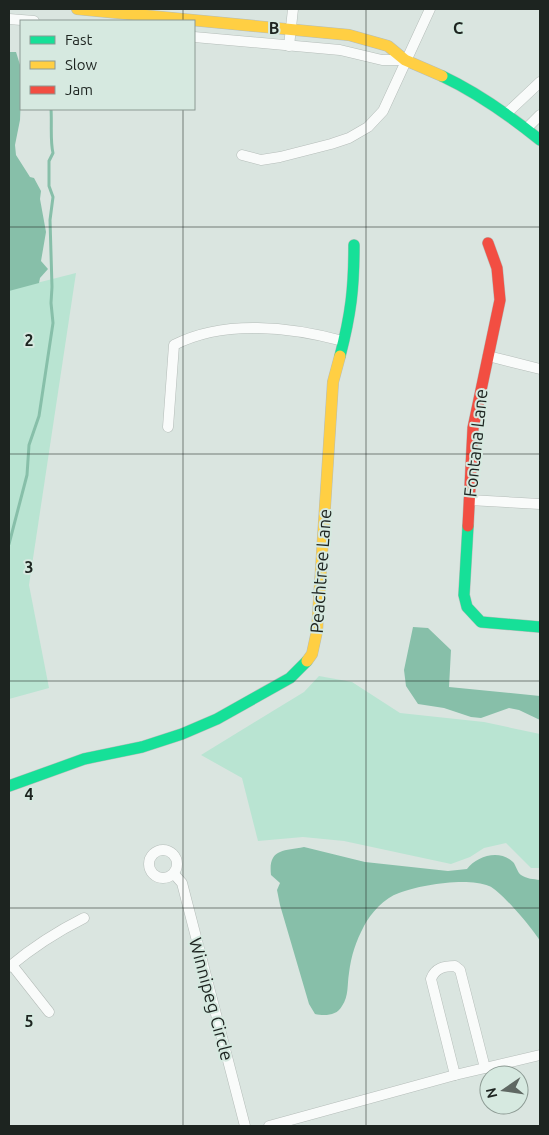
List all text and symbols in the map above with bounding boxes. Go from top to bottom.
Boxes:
text: B [269,19,279,37]
text: C [453,19,463,37]
legend [20,20,195,110]
text: Fast [65,31,93,48]
text: Slow [65,56,98,73]
text: Jam [65,81,93,98]
text: 2 [24,331,34,349]
street label: Fontana Lane [459,388,491,498]
street label: Peachtree Lane [306,508,334,634]
text: 3 [24,558,34,576]
text: 4 [24,785,34,803]
street label: Winnipeg Circle [186,935,238,1063]
text: 5 [24,1012,34,1030]
north arrow [479,1065,529,1115]
text: N [482,1086,500,1100]

